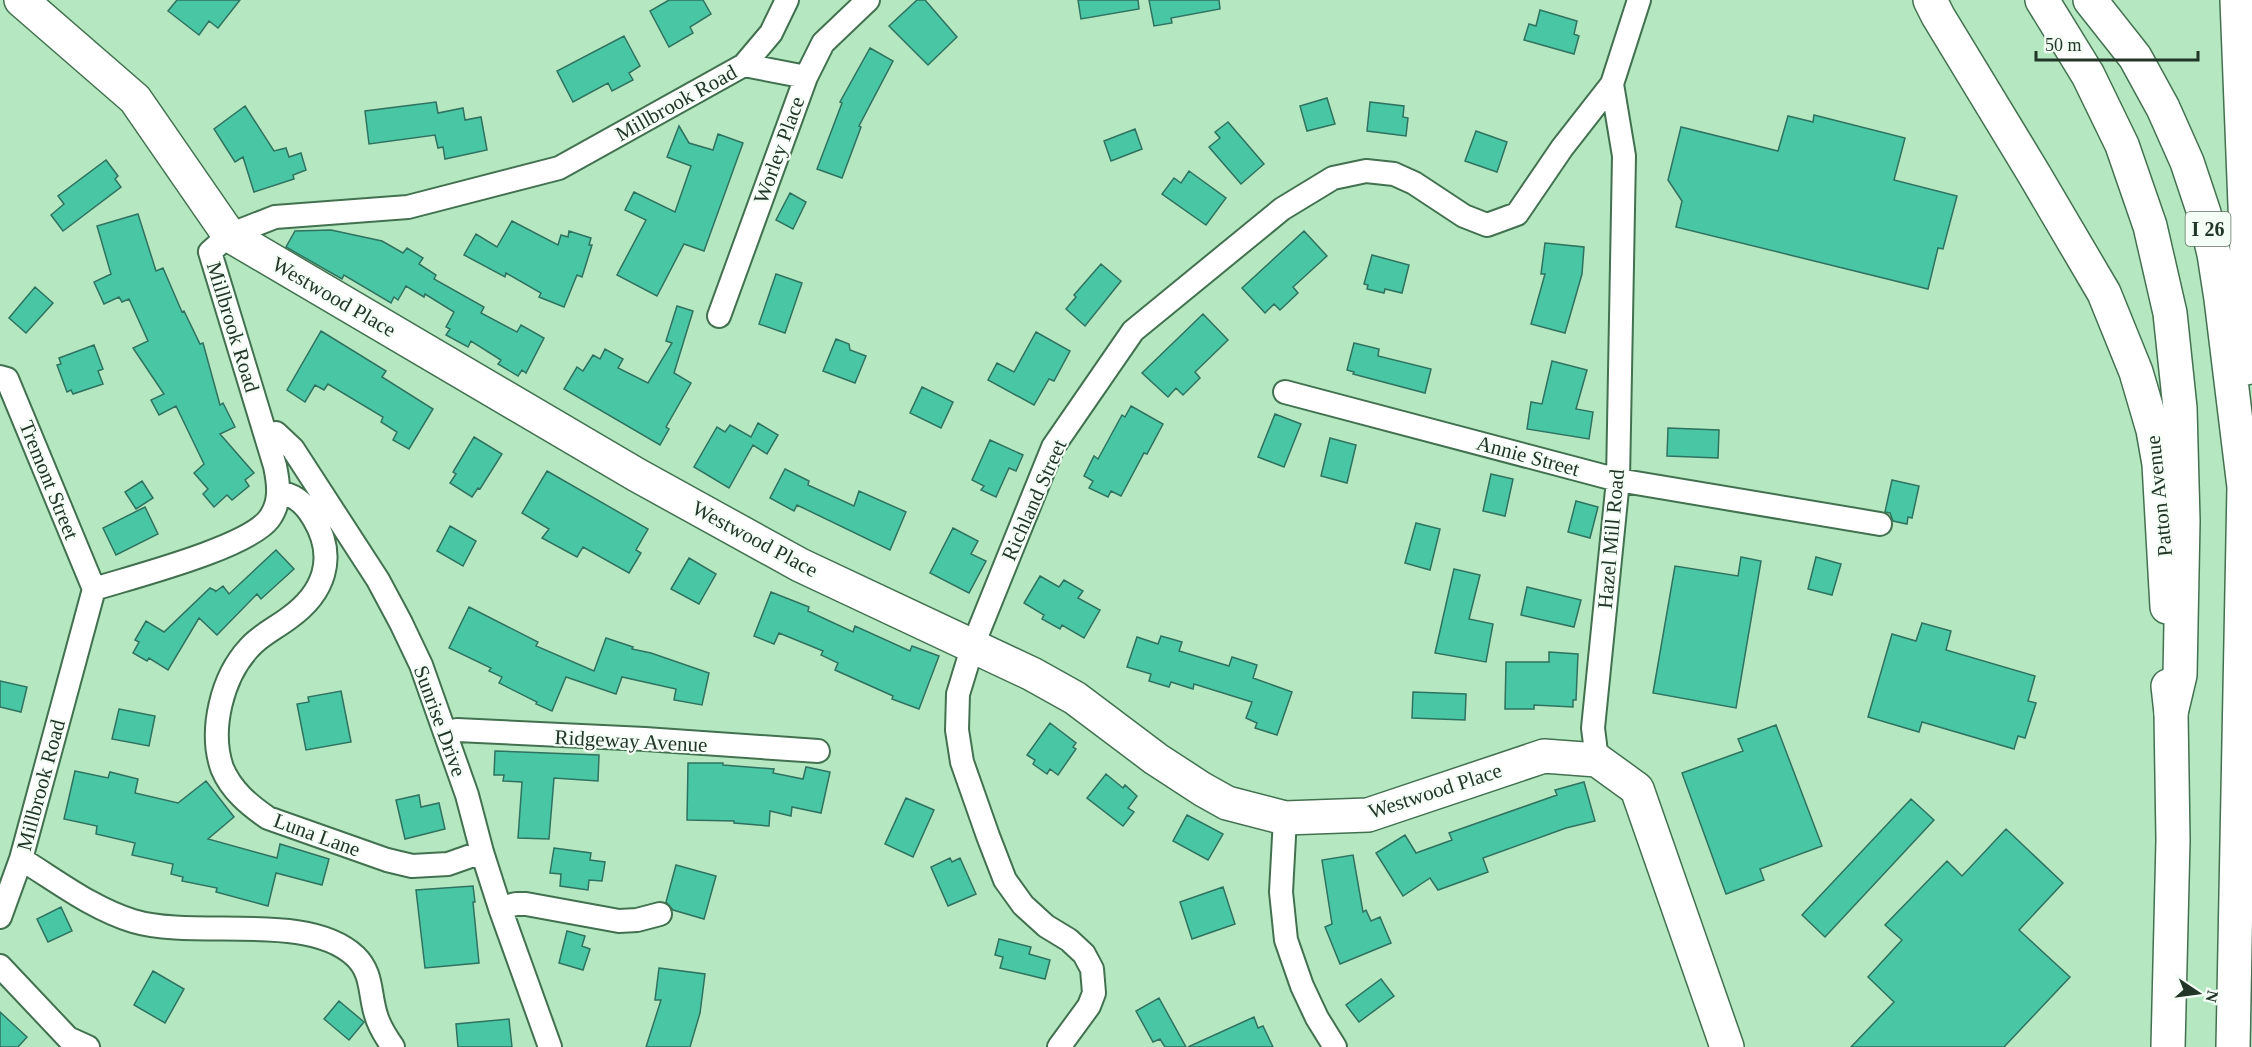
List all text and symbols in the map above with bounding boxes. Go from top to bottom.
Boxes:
scale bar [2036,24,2198,62]
text: 50 m [2045,35,2082,55]
street label: Millbrook Road [611,60,741,146]
street label: Worley Place [749,93,809,207]
road number: I 26 [2186,212,2230,246]
street label: Westwood Place [268,252,400,342]
street label: Millbrook Road [202,259,264,395]
street label: Tremont Street [14,417,84,543]
street label: Annie Street [1474,431,1582,481]
street label: Patton Avenue [2141,434,2177,558]
street label: Richland Street [997,436,1071,564]
street label: Hazel Mill Road [1593,468,1629,610]
street label: Westwood Place [688,496,822,582]
street label: Sunrise Drive [409,662,471,780]
street label: Millbrook Road [12,716,70,853]
street label: Ridgeway Avenue [554,725,708,757]
street label: Westwood Place [1365,758,1505,824]
street label: Luna Lane [270,808,364,862]
north arrow [2168,963,2228,1023]
text: N [2202,989,2222,1004]

